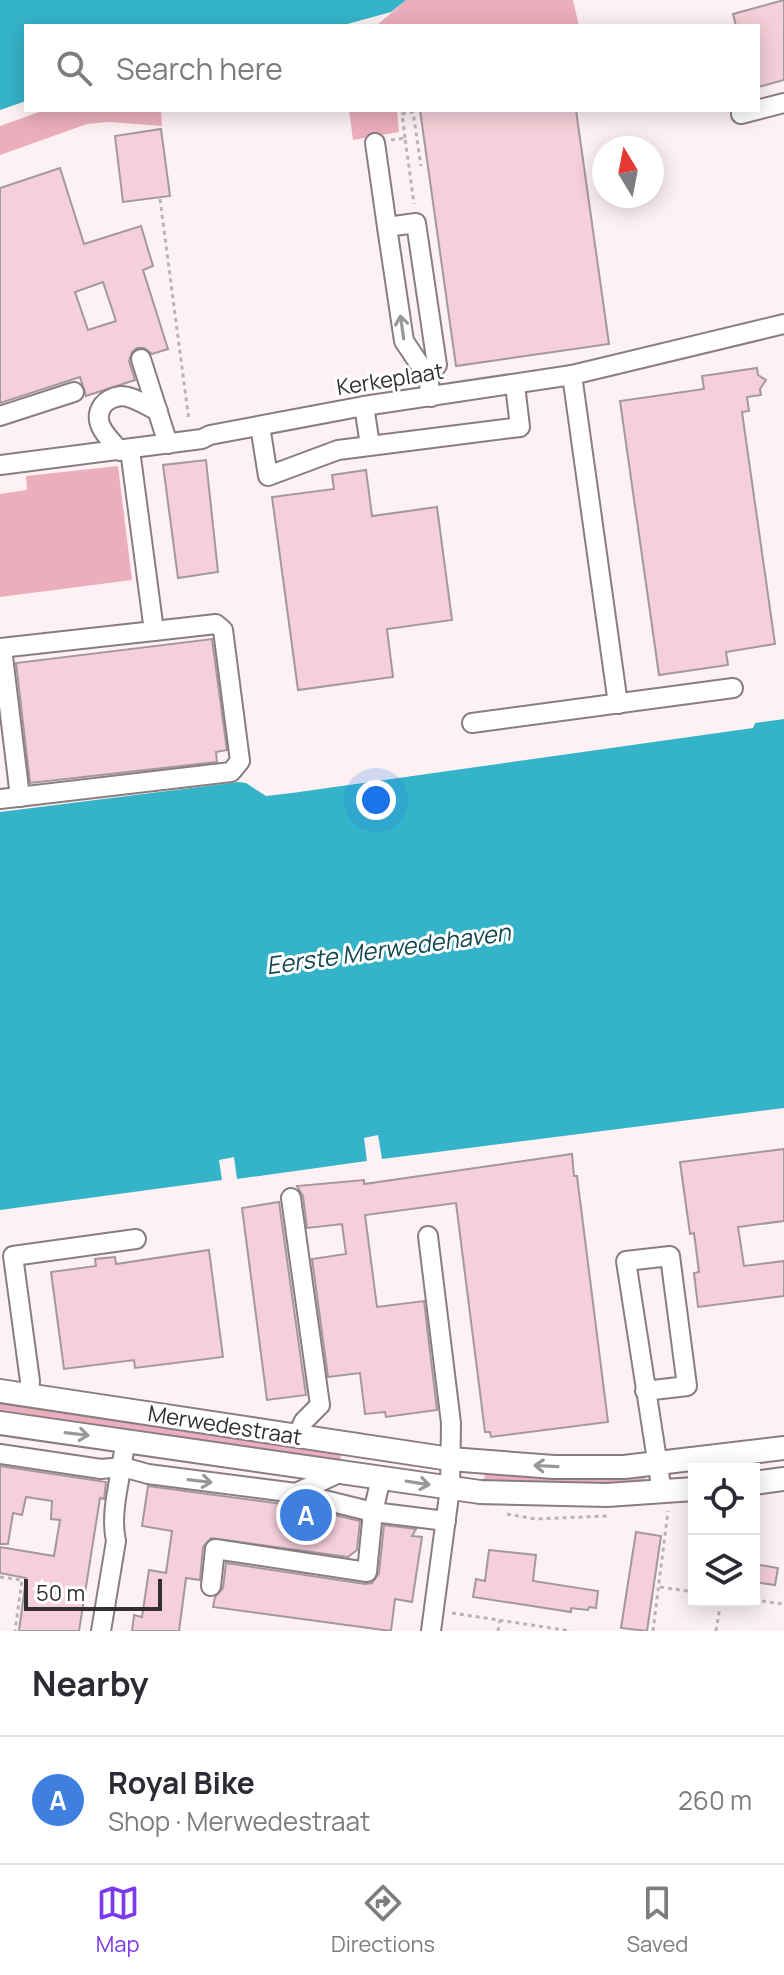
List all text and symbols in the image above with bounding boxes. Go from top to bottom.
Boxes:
search box [24,24,760,112]
icon: search [52,46,96,90]
text: Search here [116,48,283,89]
north arrow [592,136,664,208]
one-way arrow [394,315,409,340]
street label: Kerkeplaat [335,356,446,402]
your location [356,780,396,820]
water label: Eerste Merwedehaven [264,914,513,981]
street label: Merwedestraat [146,1398,304,1452]
one-way arrow [64,1427,89,1442]
one-way arrow [534,1458,560,1473]
map controls [688,1463,760,1607]
button: locate [688,1463,760,1535]
one-way arrow [187,1474,212,1489]
one-way arrow [404,1477,430,1492]
pin: A [280,1485,332,1545]
button: layers [688,1535,760,1607]
scale bar [24,1575,162,1611]
text: 50 m [36,1578,85,1608]
text: Nearby [32,1660,148,1706]
text: Royal Bike [108,1762,255,1803]
text: A [49,1782,67,1818]
text: 260 m [678,1782,752,1818]
text: Shop · Merwedestraat [108,1803,370,1839]
tab: Map [96,1881,140,1959]
tab: Directions [331,1881,435,1959]
tab: Saved [626,1881,688,1959]

